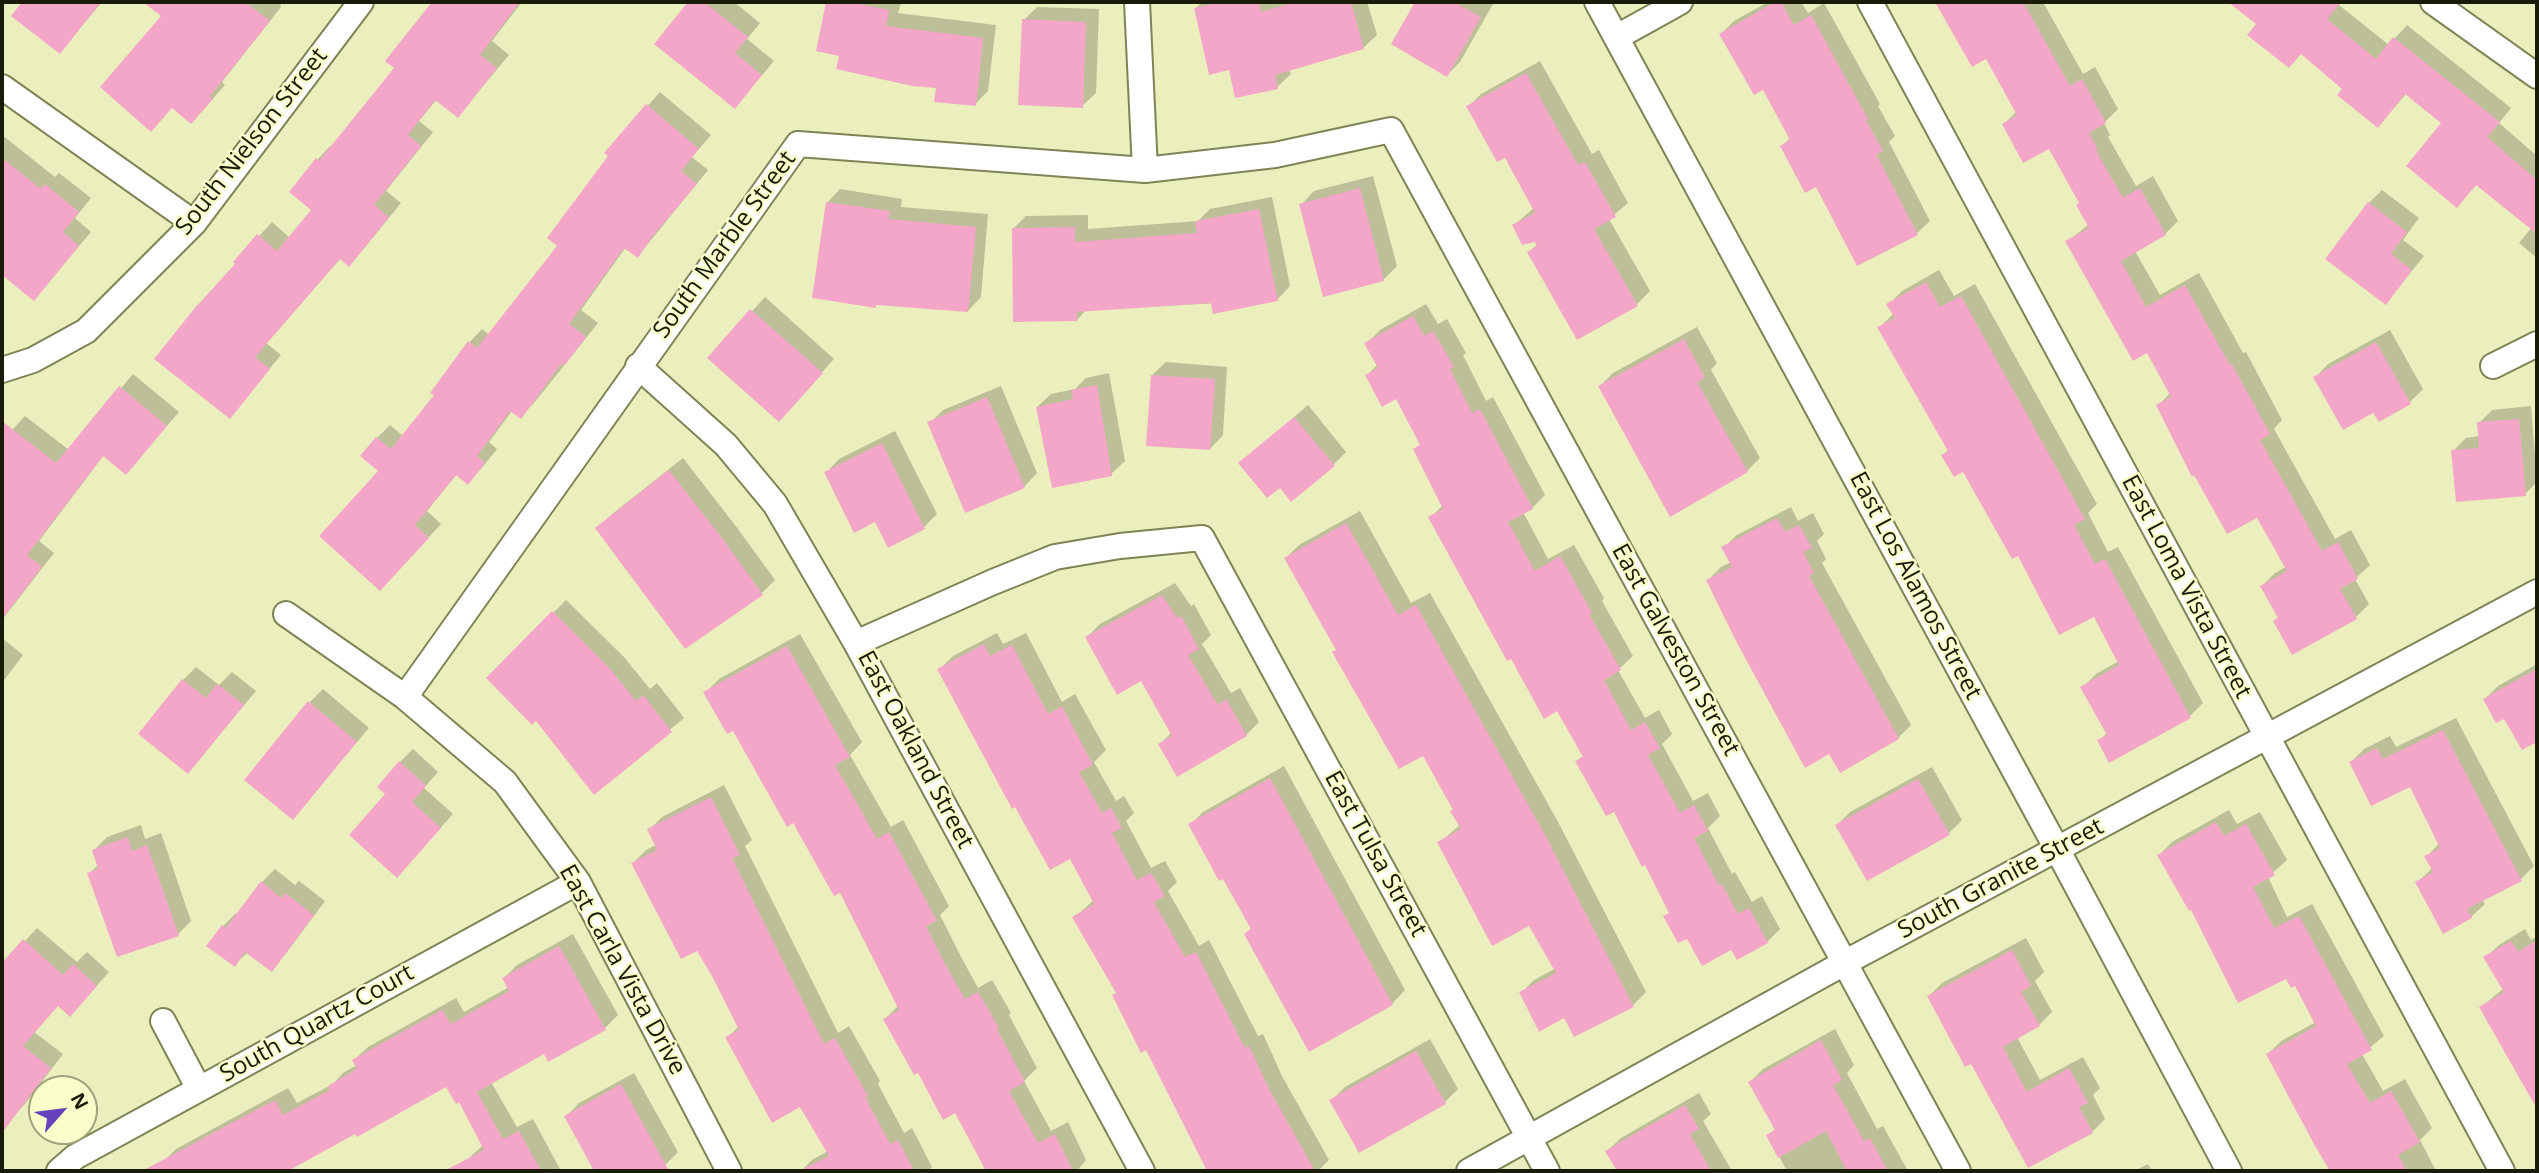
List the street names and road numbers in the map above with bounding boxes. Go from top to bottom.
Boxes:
street label: South Nielson Street [170,43,334,241]
street label: South Marble Street [648,146,802,344]
street label: East Los Alamos Street [1843,467,1987,705]
street label: East Loma Vista Street [2115,470,2257,704]
street label: East Galveston Street [1605,539,1745,761]
street label: East Oakland Street [851,646,979,854]
street label: East Tulsa Street [1318,766,1432,942]
street label: South Granite Street [1893,813,2109,945]
street label: East Carla Vista Drive [552,860,692,1080]
street label: South Quartz Court [215,959,419,1089]

